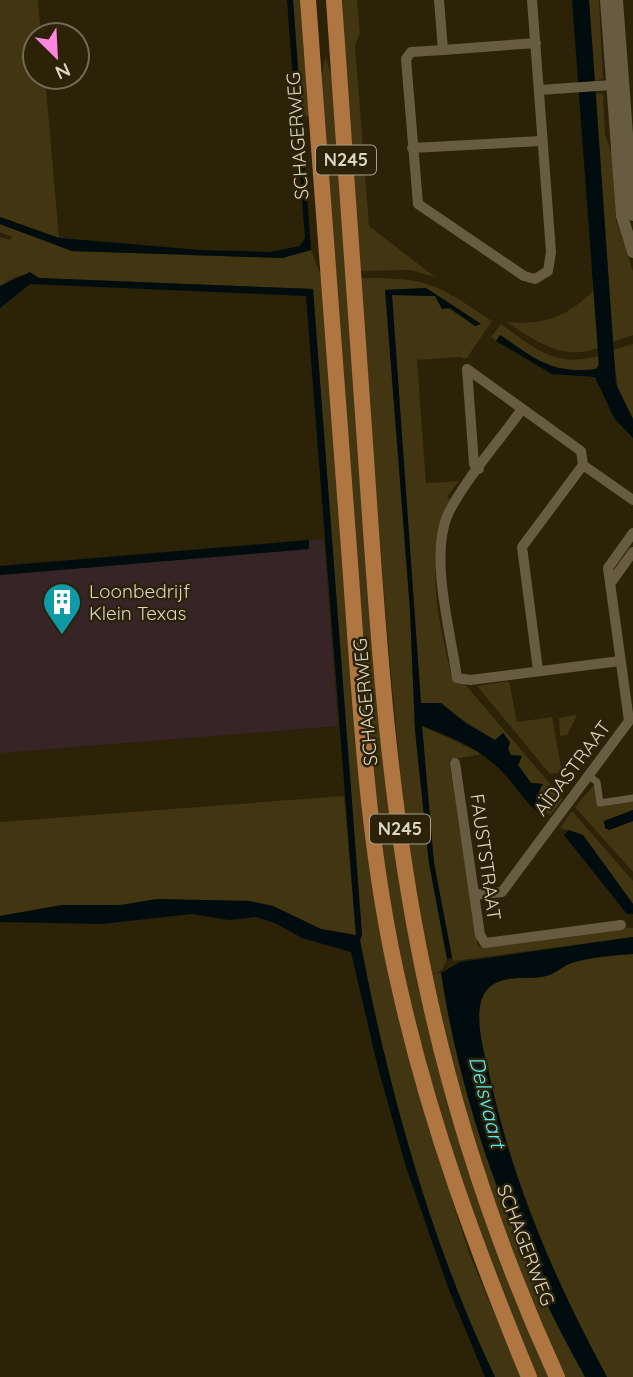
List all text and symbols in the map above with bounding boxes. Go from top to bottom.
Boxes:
north arrow [21,21,91,91]
text: N [52,58,74,85]
street label: SCHAGERWEG [281,71,313,201]
road number: N245 [316,146,376,174]
place label: Loonbedrijf Klein Texas [89,579,190,625]
building icon: Loonbedrijf Klein Texas [41,581,83,636]
street label: SCHAGERWEG [347,637,383,767]
street label: AÏDASTRAAT [528,716,616,820]
street label: FAUSTSTRAAT [465,792,507,922]
road number: N245 [370,814,430,844]
water label: Delsvaart [464,1053,513,1153]
street label: SCHAGERWEG [492,1181,560,1309]

